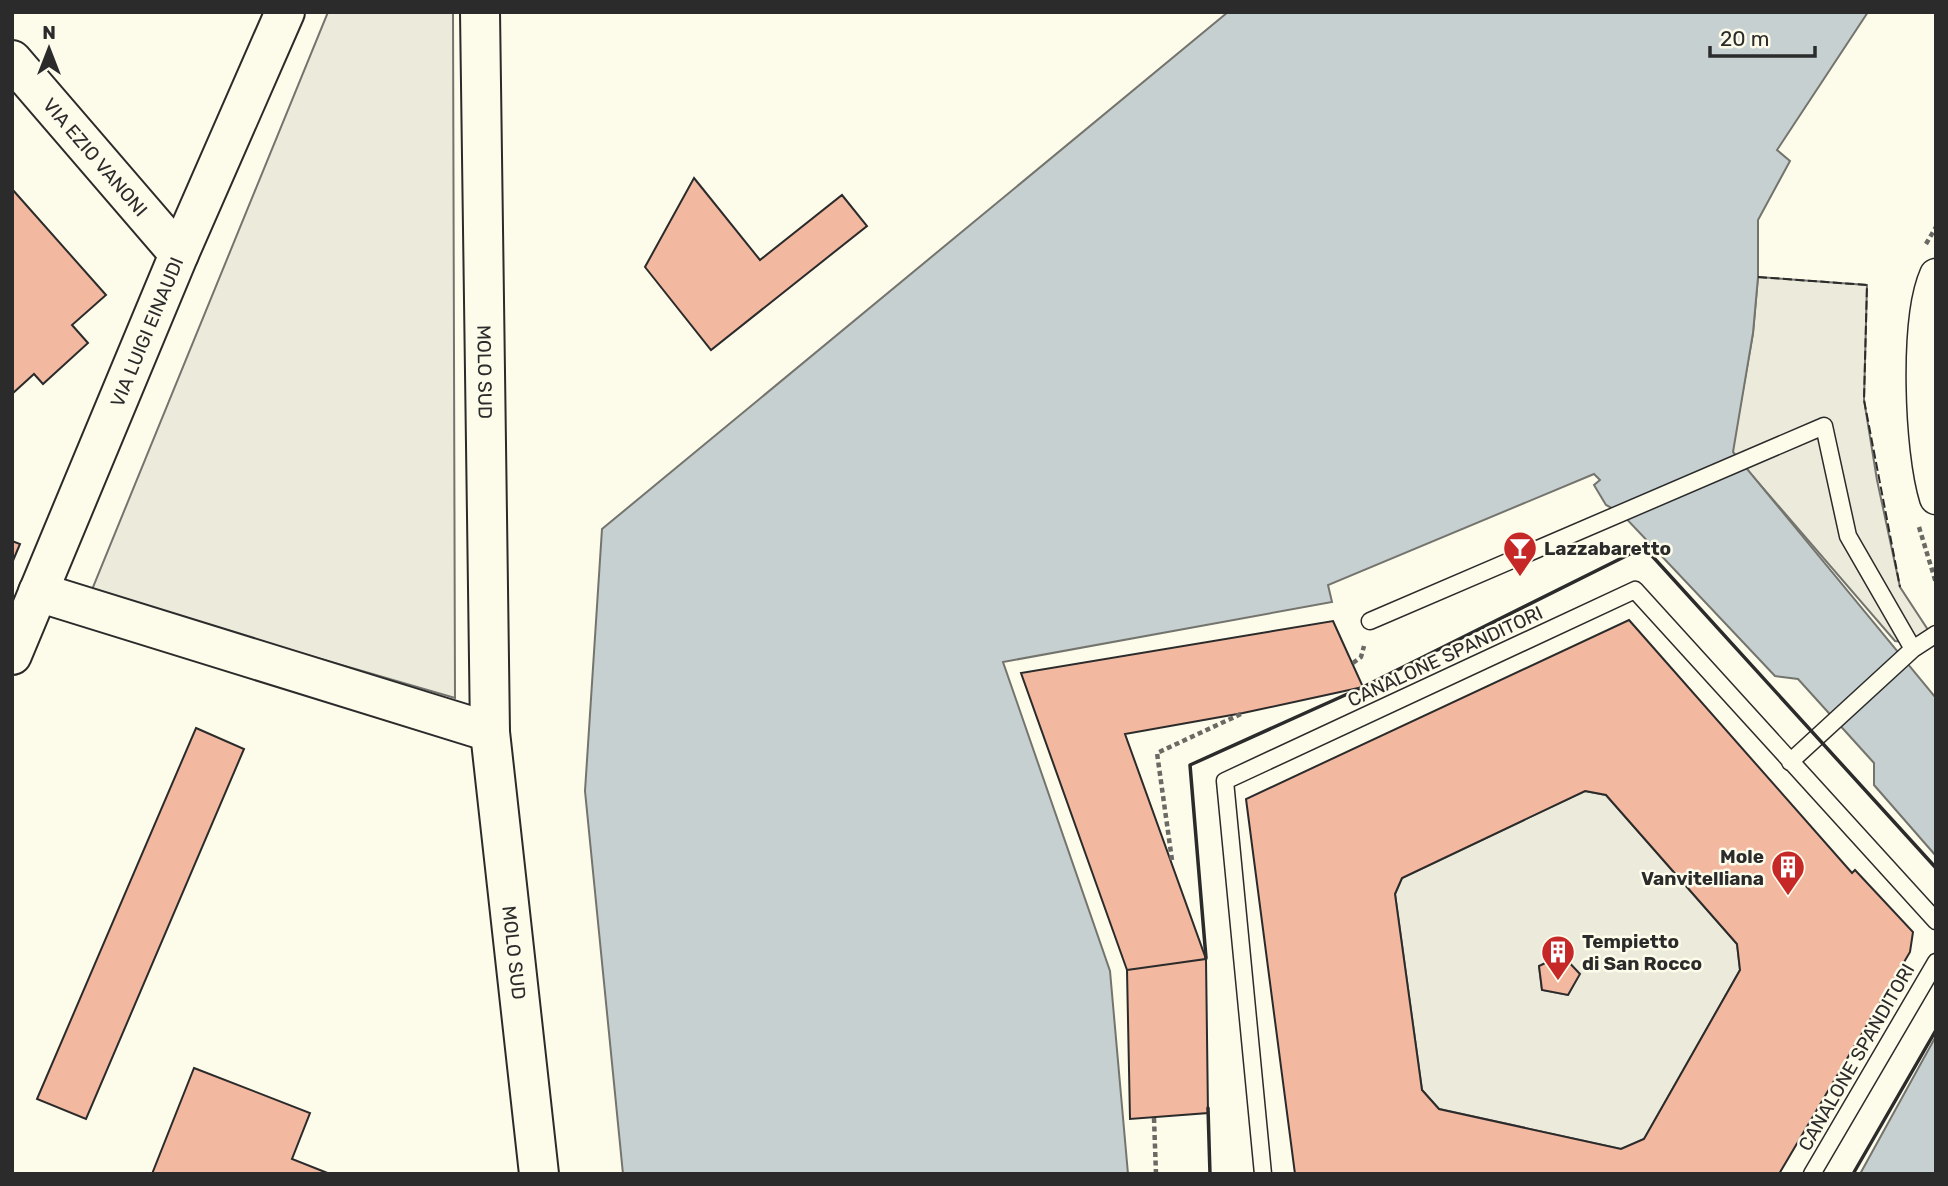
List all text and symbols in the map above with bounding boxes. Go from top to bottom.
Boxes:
north arrow [14,14,84,84]
scale bar [1710,14,1815,58]
text: N [42,21,56,44]
text: 20 m [1720,26,1769,51]
street label: VIA EZIO VANONI [38,94,152,221]
street label: VIA LUIGI EINAUDI [106,254,188,410]
street label: MOLO SUD [472,325,497,419]
bar icon: Lazzabaretto [1501,529,1539,578]
place label: Lazzabaretto [1544,537,1671,560]
street label: CANALONE SPANDITORI [1344,601,1546,712]
place label: Mole Vanvitelliana [1641,845,1764,890]
building icon: Mole Vanvitelliana [1769,848,1807,897]
street label: MOLO SUD [497,905,531,1001]
place label: Tempietto di San Rocco [1582,930,1702,975]
building icon: Tempietto di San Rocco [1539,933,1577,982]
street label: CANALONE SPANDITORI [1793,959,1920,1155]

